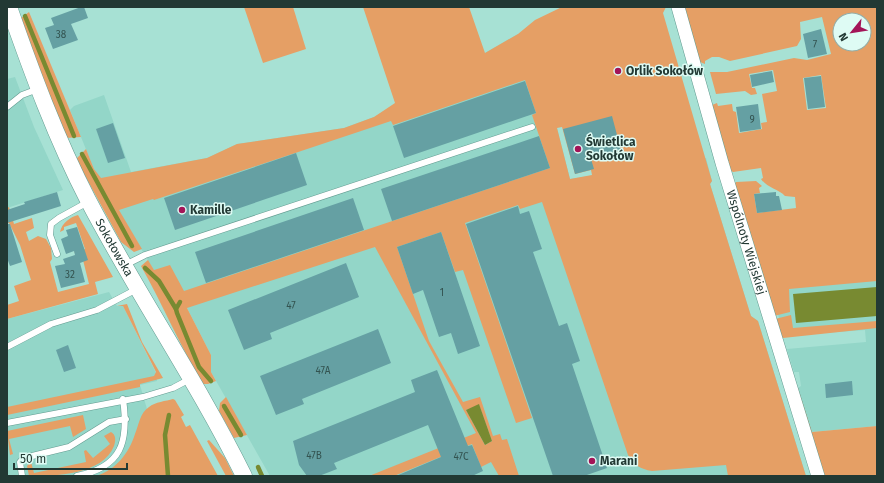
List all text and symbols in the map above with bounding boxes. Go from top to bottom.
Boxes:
north arrow [832,12,872,52]
house number: 38 [56,29,67,41]
text: N [836,30,851,43]
house number: 7 [813,39,818,51]
place label: Orlik Sokołów [626,64,703,78]
marker: Orlik Sokołów [613,66,623,76]
house number: 9 [749,114,755,126]
place label: Świetlica Sokołów [586,133,636,163]
marker: Świetlica Sokołów [573,144,583,154]
street label: Wspólnoty Wiejskiej [724,188,769,296]
place label: Kamille [190,203,232,217]
marker: Kamille [177,205,187,215]
street label: Sokołowska [92,216,136,279]
house number: 32 [65,269,75,281]
house number: 1 [440,287,444,299]
house number: 47 [286,300,296,312]
house number: 47A [316,365,331,377]
scale bar [14,445,127,471]
house number: 47B [306,450,322,462]
house number: 47C [453,451,469,463]
text: 50 m [20,452,46,466]
place label: Marani [600,454,637,468]
marker: Marani [587,456,597,466]

